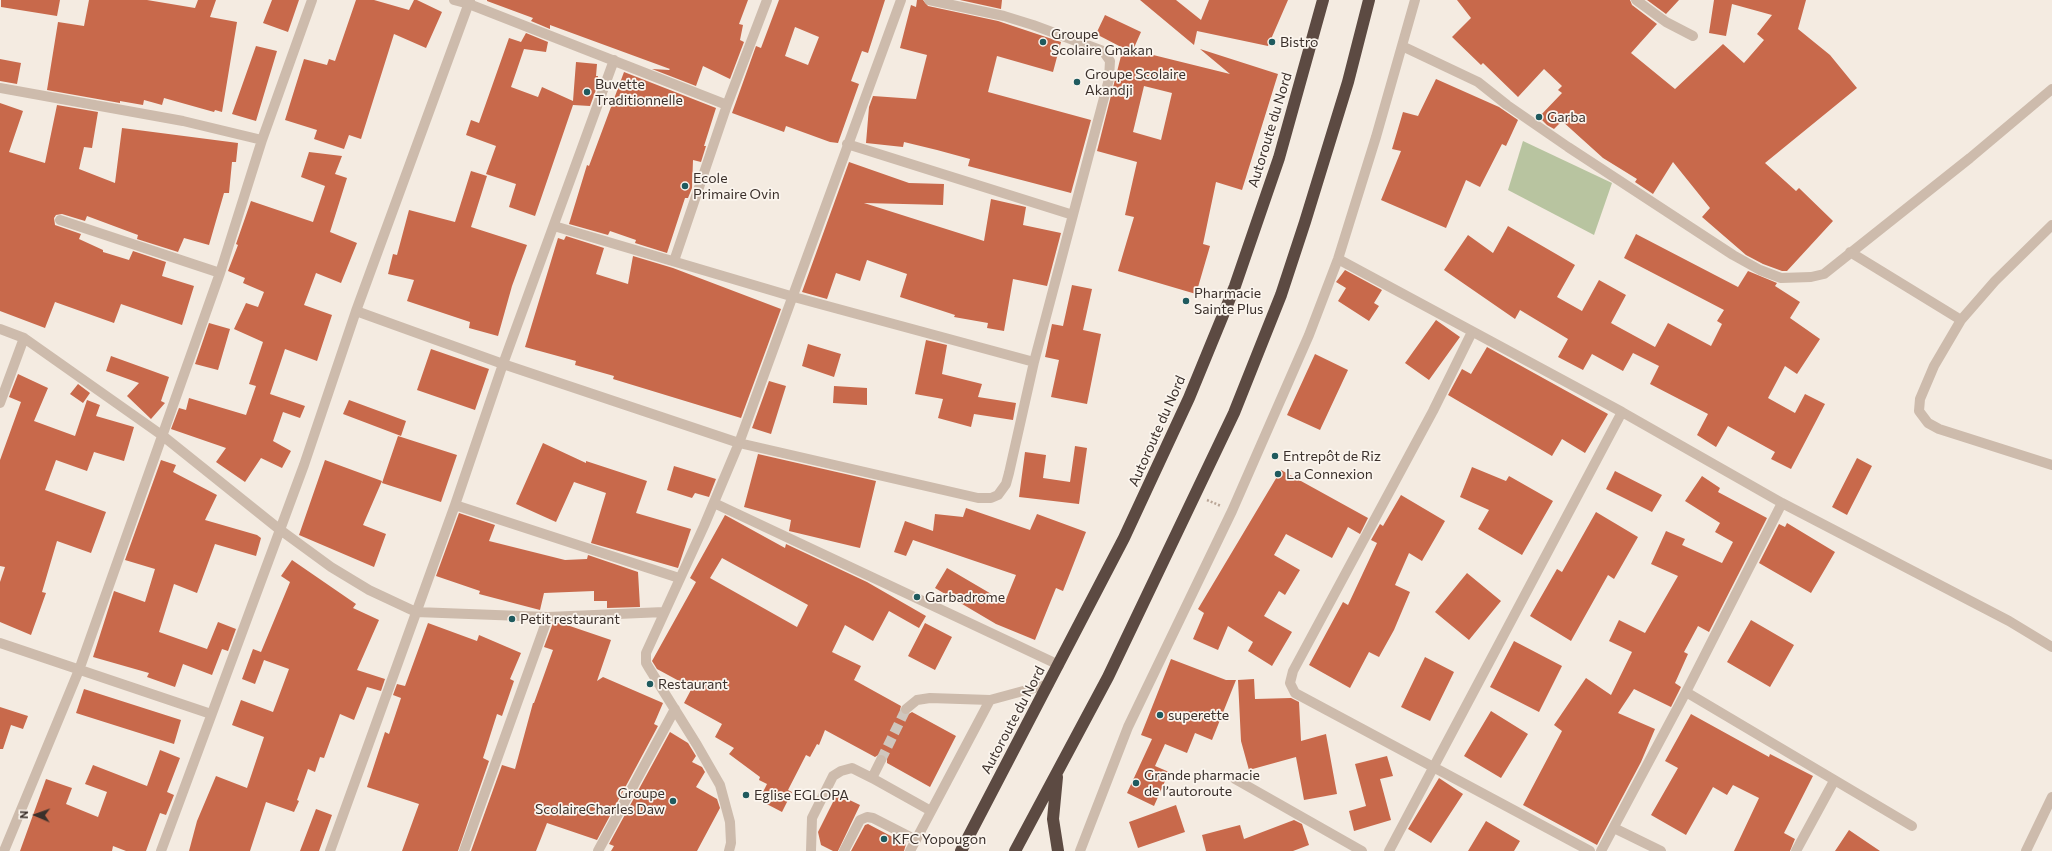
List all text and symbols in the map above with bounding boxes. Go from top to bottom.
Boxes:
place label: Groupe Scolaire Gnakan [1051,26,1153,58]
place label: Bistro [1280,34,1318,50]
marker: Groupe Scolaire Gnakan [1038,37,1048,47]
marker: Bistro [1267,37,1277,47]
place label: Groupe Scolaire Akandji [1085,66,1186,98]
street label: Autoroute du Nord [1244,70,1296,190]
place label: Buvette Traditionnelle [595,76,683,108]
marker: Groupe Scolaire Akandji [1072,77,1082,87]
marker: Buvette Traditionnelle [582,87,592,97]
place label: Garba [1547,109,1586,125]
marker: Garba [1534,112,1544,122]
place label: Ecole Primaire Ovin [693,170,780,202]
marker: Ecole Primaire Ovin [680,181,690,191]
place label: Pharmacie Sainte Plus [1194,285,1263,318]
marker: Pharmacie Sainte Plus [1181,296,1191,306]
street label: Autoroute du Nord [1125,373,1189,489]
place label: Entrepôt de Riz [1283,448,1381,464]
marker: Entrepôt de Riz [1270,451,1280,461]
place label: La Connexion [1286,466,1373,482]
marker: La Connexion [1273,469,1283,479]
place label: Garbadrome [925,589,1005,605]
marker: Garbadrome [912,592,922,602]
place label: Petit restaurant [520,611,620,627]
marker: Petit restaurant [507,614,517,624]
street label: Autoroute du Nord [978,663,1048,777]
place label: Restaurant [658,676,728,692]
marker: Restaurant [645,679,655,689]
place label: superette [1168,707,1229,723]
marker: superette [1155,710,1165,720]
place label: Grande pharmacie de l’autoroute [1144,767,1260,800]
marker: Grande pharmacie de l’autoroute [1131,778,1141,788]
place label: Groupe ScolaireCharles Daw [535,785,665,818]
place label: Eglise EGLOPA [754,787,849,803]
marker: Eglise EGLOPA [741,790,751,800]
north arrow [16,795,56,835]
marker: Groupe ScolaireCharles Daw [668,796,678,806]
text: N [17,810,30,819]
place label: KFC Yopougon [892,831,986,847]
marker: KFC Yopougon [879,834,889,844]

